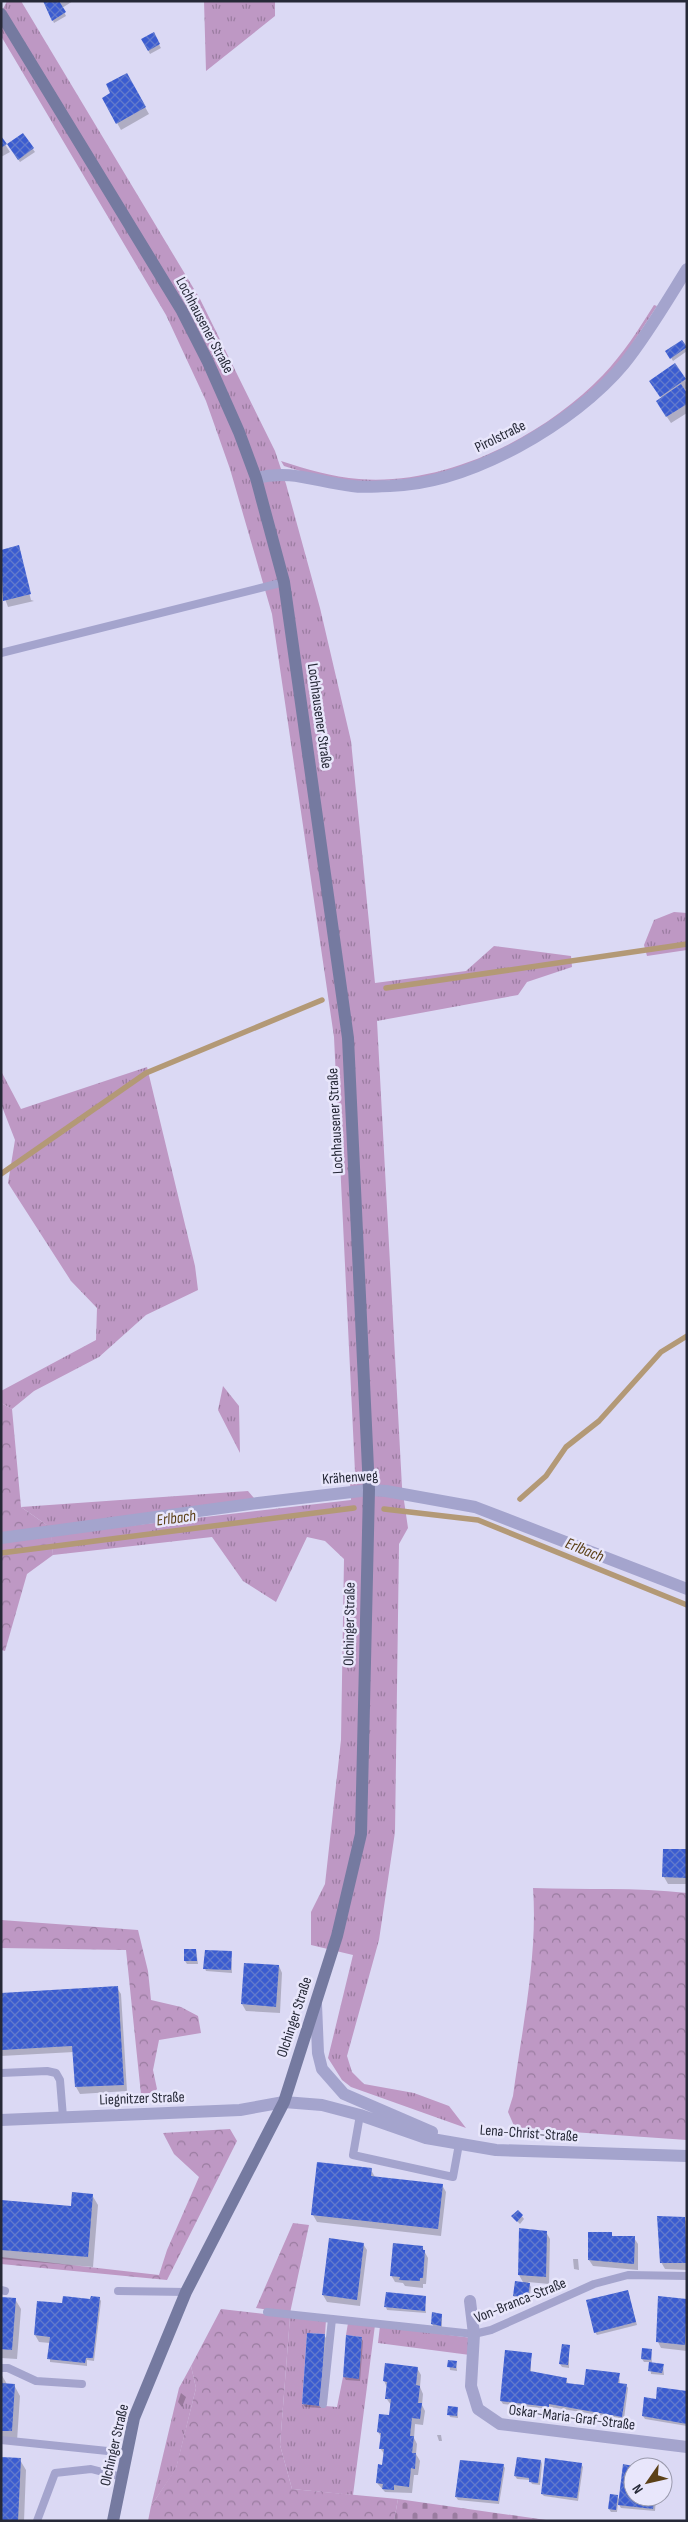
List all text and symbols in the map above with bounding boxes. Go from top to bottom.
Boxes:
street label: Lochhausener Straße [171,274,238,377]
street label: Pirolstraße [472,416,529,457]
street label: Lochhausener Straße [303,662,336,770]
street label: Lochhausener Straße [323,1067,348,1175]
street label: Krähenweg [322,1466,379,1489]
water label: Erlbach [155,1507,197,1530]
water label: Erlbach [562,1534,607,1567]
street label: Olchinger Straße [339,1582,360,1666]
street label: Olchinger Straße [273,1974,316,2060]
street label: Liegnitzer Straße [99,2088,185,2109]
street label: Lena-Christ-Straße [479,2121,579,2146]
street label: Von-Branca-Straße [471,2273,569,2328]
street label: Oskar-Maria-Graf-Straße [508,2400,636,2435]
street label: Olchinger Straße [96,2402,133,2488]
north arrow [623,2457,673,2507]
text: N [628,2481,647,2497]

